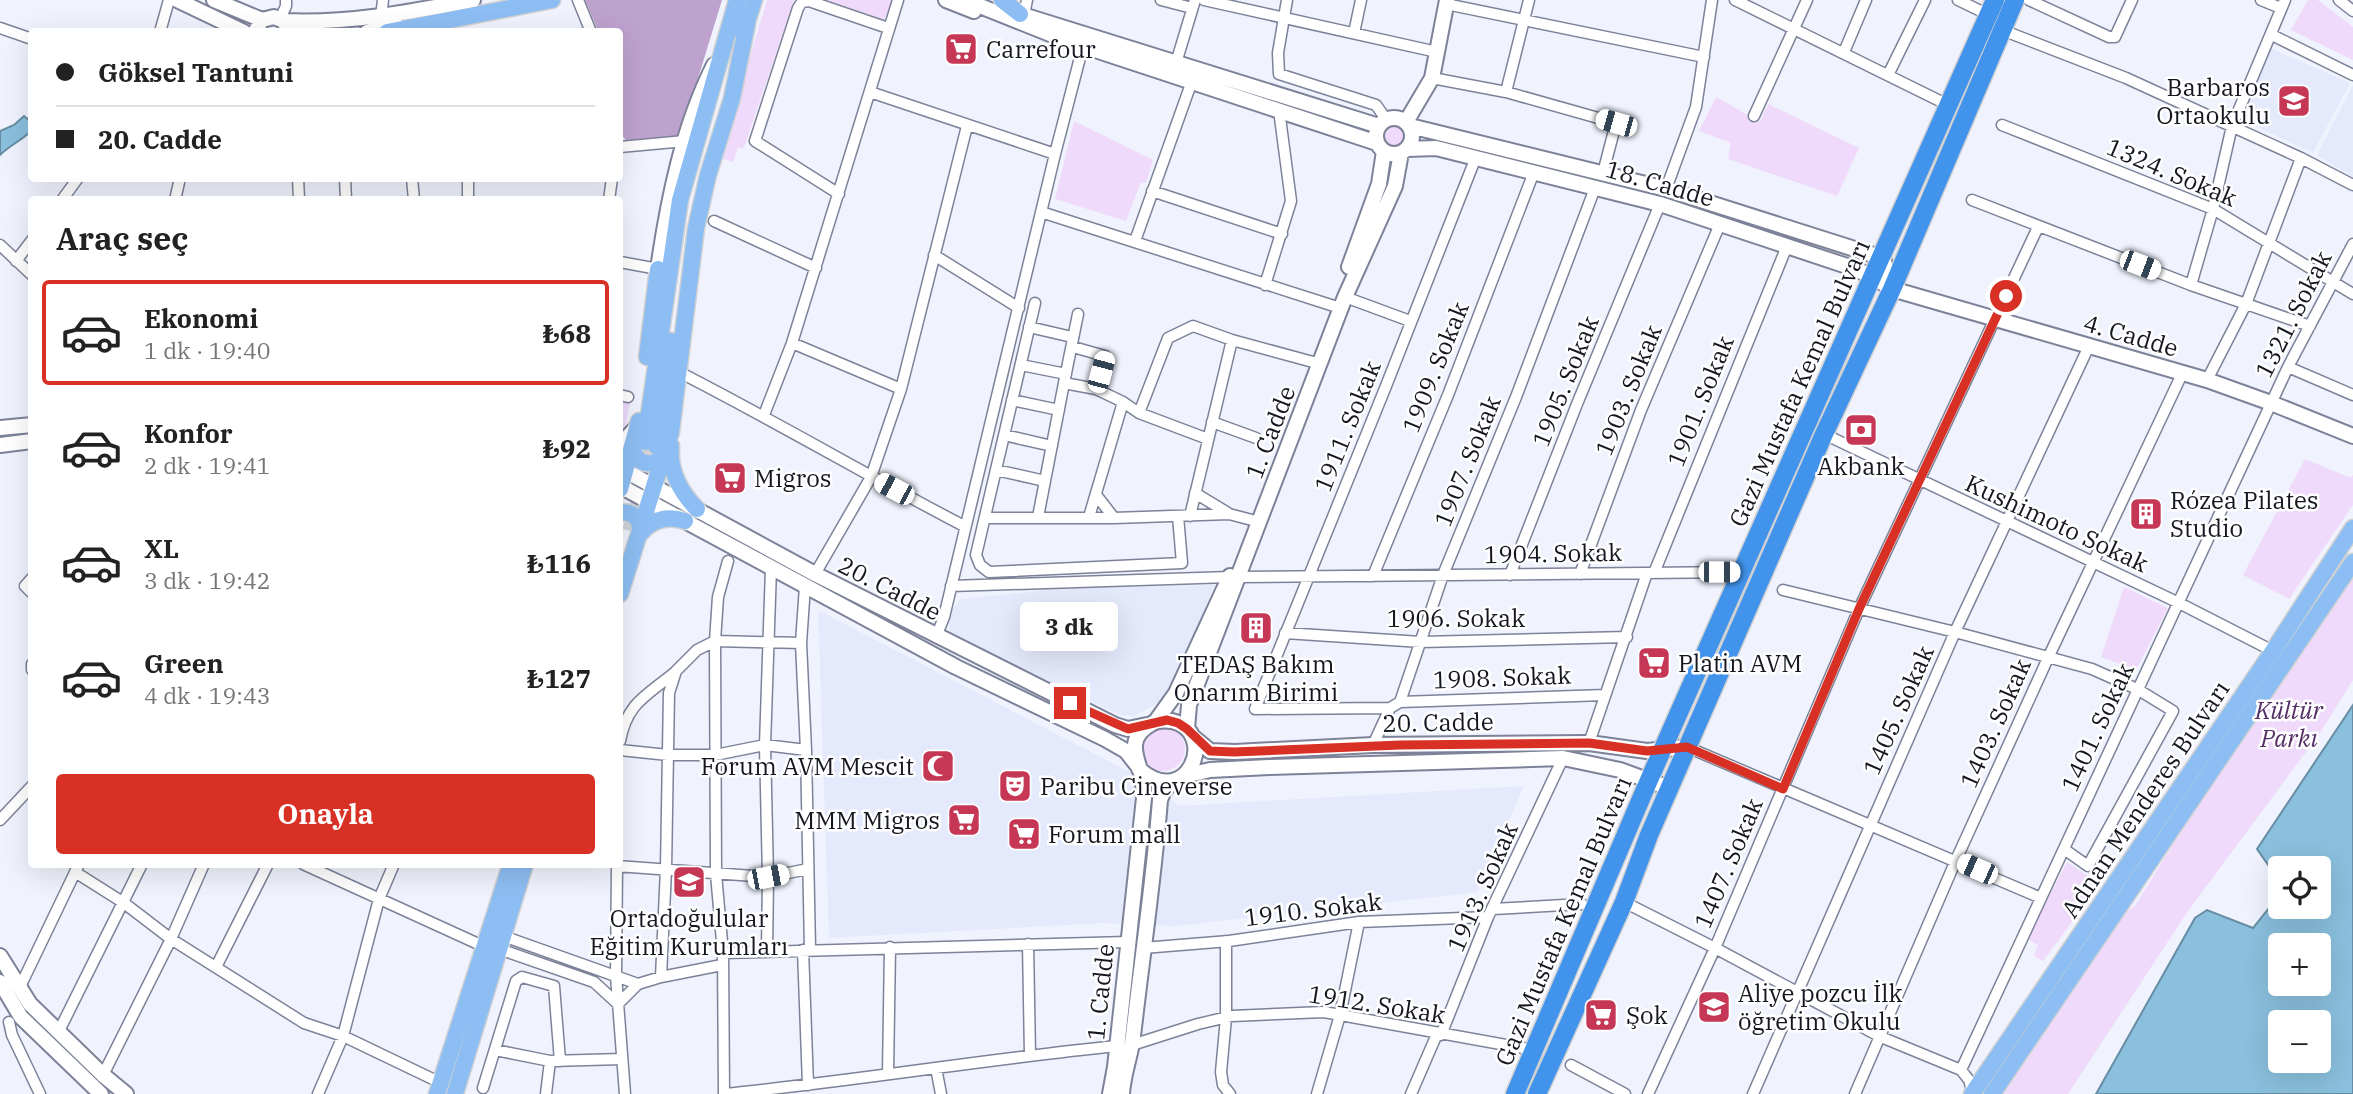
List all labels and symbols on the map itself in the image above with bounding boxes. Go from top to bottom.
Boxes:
supermarket icon: Carrefour [942,30,980,68]
place label: Carrefour [986,33,1096,65]
place label: Barbaros Ortaokulu [2156,71,2270,131]
school or university icon: Barbaros Ortaokulu [2275,82,2313,120]
car [1593,107,1640,139]
street label: 1324. Sokak [2102,130,2242,214]
street label: 18. Cadde [1602,152,1718,214]
street label: Gazi Mustafa Kemal Bulvarı [1721,234,1877,532]
street label: 1321. Sokak [2247,245,2339,383]
car [2117,248,2164,282]
route start [1990,280,2022,312]
street label: 1909. Sokak [1394,297,1476,437]
street label: 4. Cadde [2080,306,2182,364]
street label: 1905. Sokak [1524,311,1606,451]
street label: 1903. Sokak [1587,320,1669,460]
street label: 1901. Sokak [1659,331,1741,471]
car [1086,349,1117,395]
street label: 1911. Sokak [1306,356,1388,496]
street label: 1. Cadde [1238,381,1302,483]
street label: 1907. Sokak [1426,391,1508,531]
bank icon: Akbank [1842,411,1880,449]
place label: Akbank [1817,450,1905,482]
supermarket icon: Migros [711,459,749,497]
place label: Migros [754,462,831,494]
street label: Kushimoto Sokak [1960,467,2154,579]
car [871,470,918,508]
place label: Rózea Pilates Studio [2170,484,2318,544]
building icon: Rózea Pilates Studio [2127,495,2165,533]
street label: 1904. Sokak [1484,536,1622,570]
street label: 20. Cadde [833,548,947,628]
car [1699,562,1741,583]
callout: 3 dk [1021,602,1119,650]
street label: 1906. Sokak [1387,602,1525,634]
building icon: TEDAŞ Bakım Onarım Birimi [1237,609,1275,647]
street label: 1405. Sokak [1855,640,1941,780]
supermarket icon: Platin AVM [1635,644,1673,682]
place label: Platin AVM [1678,647,1802,679]
place label: TEDAŞ Bakım Onarım Birimi [1174,648,1338,708]
street label: 1403. Sokak [1952,653,2038,793]
street label: 1401. Sokak [2053,658,2141,796]
street label: 1908. Sokak [1432,659,1572,695]
street label: Adnan Menderes Bulvarı [2054,674,2236,924]
route end [1054,687,1086,719]
park label: Kültür Parkı [2254,694,2325,754]
street label: 20. Cadde [1382,705,1494,739]
mosque icon: Forum AVM Mescit [919,747,957,785]
place label: Forum AVM Mescit [700,750,914,782]
theatre icon: Paribu Cineverse [996,767,1034,805]
place label: Paribu Cineverse [1040,770,1233,802]
street label: Gazi Mustafa Kemal Bulvarı [1487,771,1639,1071]
street label: 1407. Sokak [1686,793,1770,933]
supermarket icon: MMM Migros [945,801,983,839]
place label: MMM Migros [794,804,940,836]
supermarket icon: Forum mall [1005,815,1043,853]
street label: 1913. Sokak [1439,817,1525,957]
place label: Forum mall [1048,818,1180,850]
car [1954,851,2001,887]
school or university icon: Ortadoğulular Eğitim Kurumları [670,863,708,901]
car [746,863,791,891]
street label: 1910. Sokak [1242,885,1384,933]
place label: Ortadoğulular Eğitim Kurumları [590,902,788,962]
street label: 1. Cadde [1079,942,1121,1042]
street label: 1912. Sokak [1306,977,1448,1031]
place label: Aliye pozcu İlk öğretim Okulu [1738,977,1903,1037]
school or university icon: Aliye pozcu İlk öğretim Okulu [1695,988,1733,1026]
supermarket icon: Şok [1582,996,1620,1034]
place label: Şok [1626,999,1668,1031]

